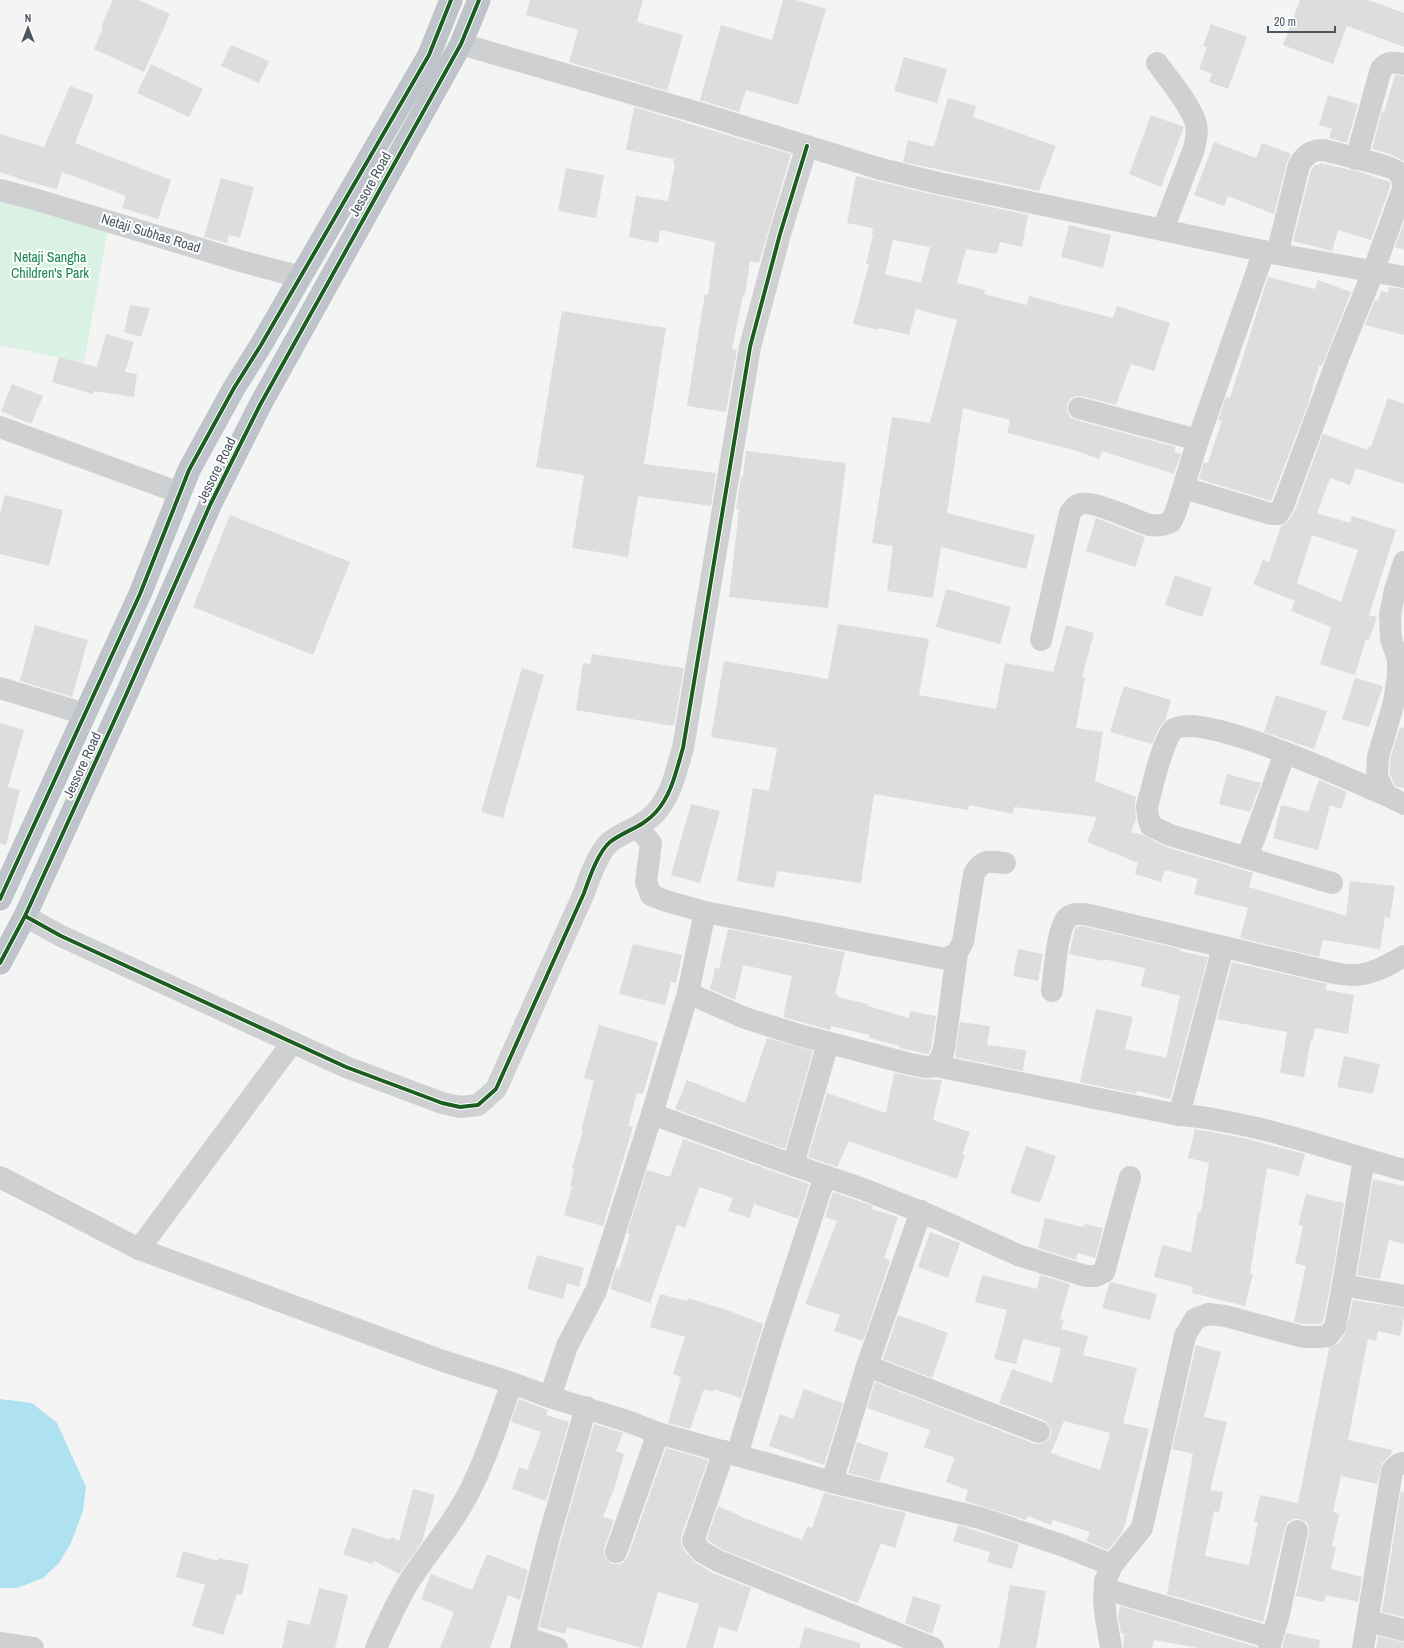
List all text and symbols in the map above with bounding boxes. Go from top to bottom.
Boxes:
north arrow [8,8,48,48]
scale bar [1268,8,1335,34]
text: N [25,11,31,25]
text: 20 m [1274,14,1296,30]
street label: Jessore Road [345,149,395,219]
street label: Netaji Subhas Road [99,209,203,257]
park label: Netaji Sangha Children's Park [11,248,89,282]
street label: Jessore Road [192,434,240,506]
street label: Jessore Road [59,729,105,801]

